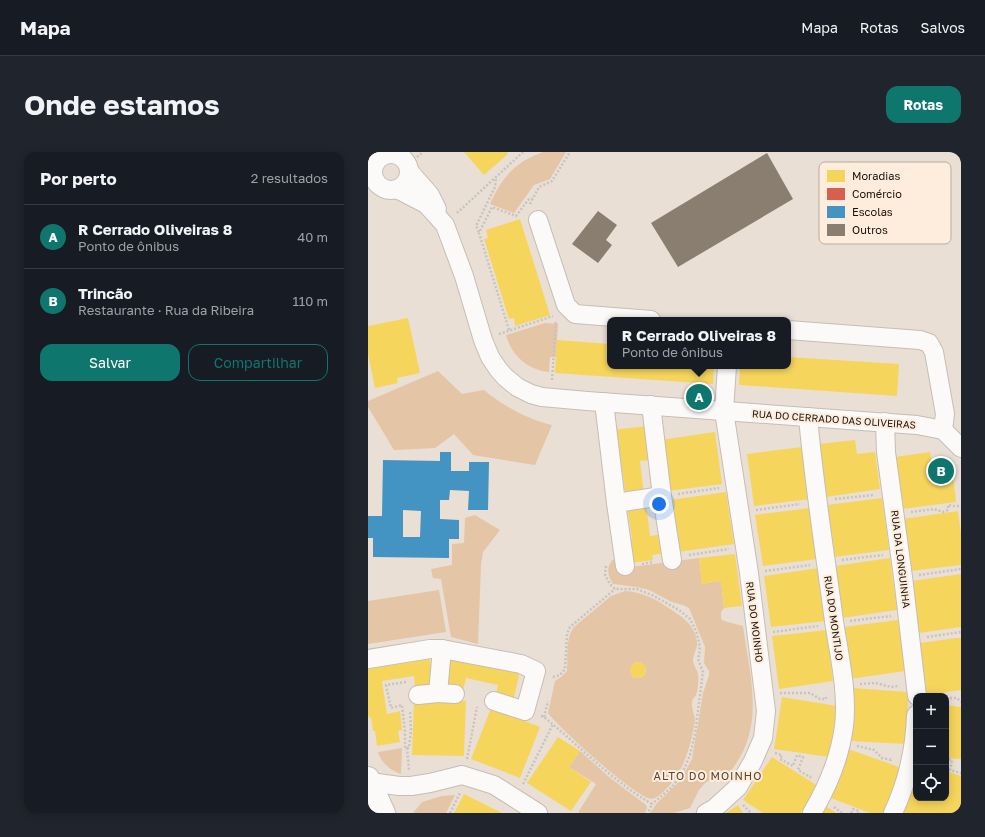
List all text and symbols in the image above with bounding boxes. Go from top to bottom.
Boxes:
text: Mapa [20,16,71,39]
text: Mapa [801,19,838,36]
text: Rotas [860,19,899,36]
text: Salvos [921,19,965,36]
button: Rotas [886,86,961,123]
text: Onde estamos [24,88,220,121]
legend [819,162,951,244]
text: Por perto [40,168,117,189]
text: Moradias [852,169,900,182]
text: 2 resultados [251,170,328,186]
text: Comércio [852,187,902,200]
text: Escolas [852,205,893,218]
text: R Cerrado Oliveiras 8 [78,220,232,238]
text: Outros [852,223,888,236]
text: A [48,229,58,245]
text: 40 m [297,229,328,245]
text: Ponto de ônibus [78,238,179,254]
text: Trincão [78,284,133,302]
text: B [48,293,58,309]
text: 110 m [293,293,328,309]
text: Restaurante · Rua da Ribeira [78,302,254,318]
popup [607,317,791,369]
text: R Cerrado Oliveiras 8 [622,326,776,344]
button: Salvar [40,344,180,381]
button: Compartilhar [188,344,328,381]
text: Ponto de ônibus [622,344,723,360]
pin: A [686,382,712,412]
street label: RUA DO CERRADO DAS OLIVEIRAS [752,407,916,431]
pin: B [928,456,954,486]
your location [649,494,669,514]
street label: RUA DA LONGUINHA [889,509,913,609]
street label: RUA DO MONTIJO [822,575,846,661]
street label: RUA DO MOINHO [744,581,766,663]
map controls [913,693,949,801]
button: + [913,693,949,729]
button: − [913,729,949,765]
button: locate [913,765,949,801]
district label: ALTO DO MOINHO [654,769,762,782]

